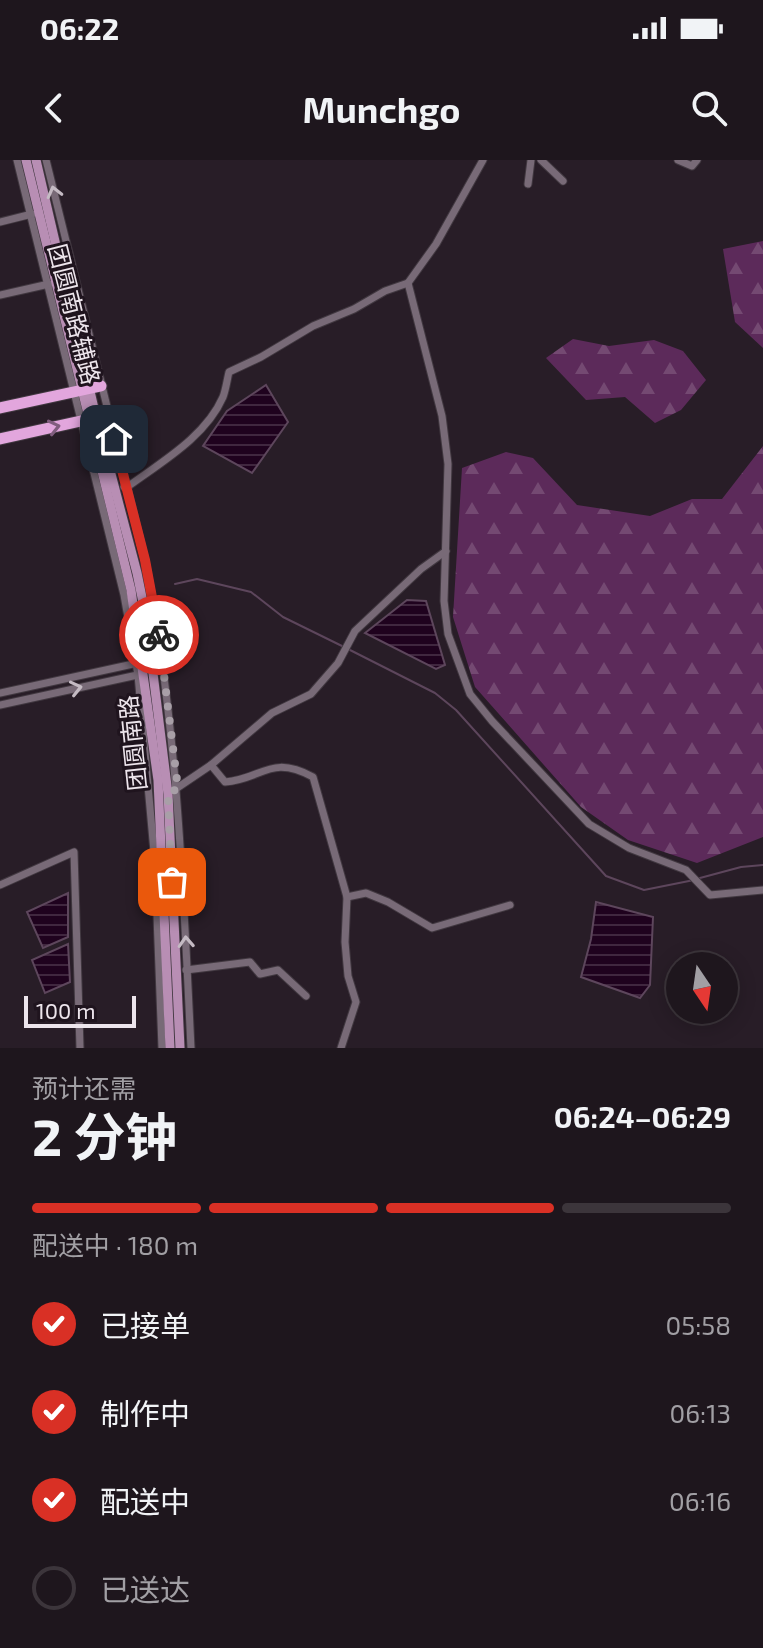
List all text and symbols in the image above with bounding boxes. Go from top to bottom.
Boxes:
text: 06:22 [40,10,119,46]
icon: back [32,86,76,130]
icon: search [687,86,731,130]
text: Munchgo [303,87,460,130]
one-way arrow [46,186,63,199]
street label: 团圆南路辅路 [44,241,106,387]
pin [80,405,148,473]
icon: home [92,417,136,461]
one-way arrow [47,419,60,436]
courier [119,595,199,675]
icon: bike [137,613,181,657]
one-way arrow [69,680,82,697]
street label: 团圆南路 [113,694,151,792]
pin [138,848,206,916]
icon: bag [150,860,194,904]
one-way arrow [178,935,195,948]
north arrow [666,952,738,1024]
map controls [666,952,738,1024]
scale bar [24,992,136,1028]
text: 100 m [36,997,95,1023]
text: 预计还需 [32,1072,136,1103]
text: 06:24–06:29 [554,1098,731,1134]
text: 2 分钟 [32,1104,177,1166]
text: 配送中 · 180 m [32,1229,198,1260]
icon: check [32,1302,76,1346]
text: 已接单 [100,1307,190,1343]
text: 05:58 [666,1309,731,1340]
icon: check [32,1390,76,1434]
text: 制作中 [100,1395,190,1431]
text: 06:13 [670,1397,731,1428]
icon: check [32,1478,76,1522]
text: 配送中 [100,1483,190,1519]
text: 06:16 [669,1485,731,1516]
text: 已送达 [100,1571,190,1607]

